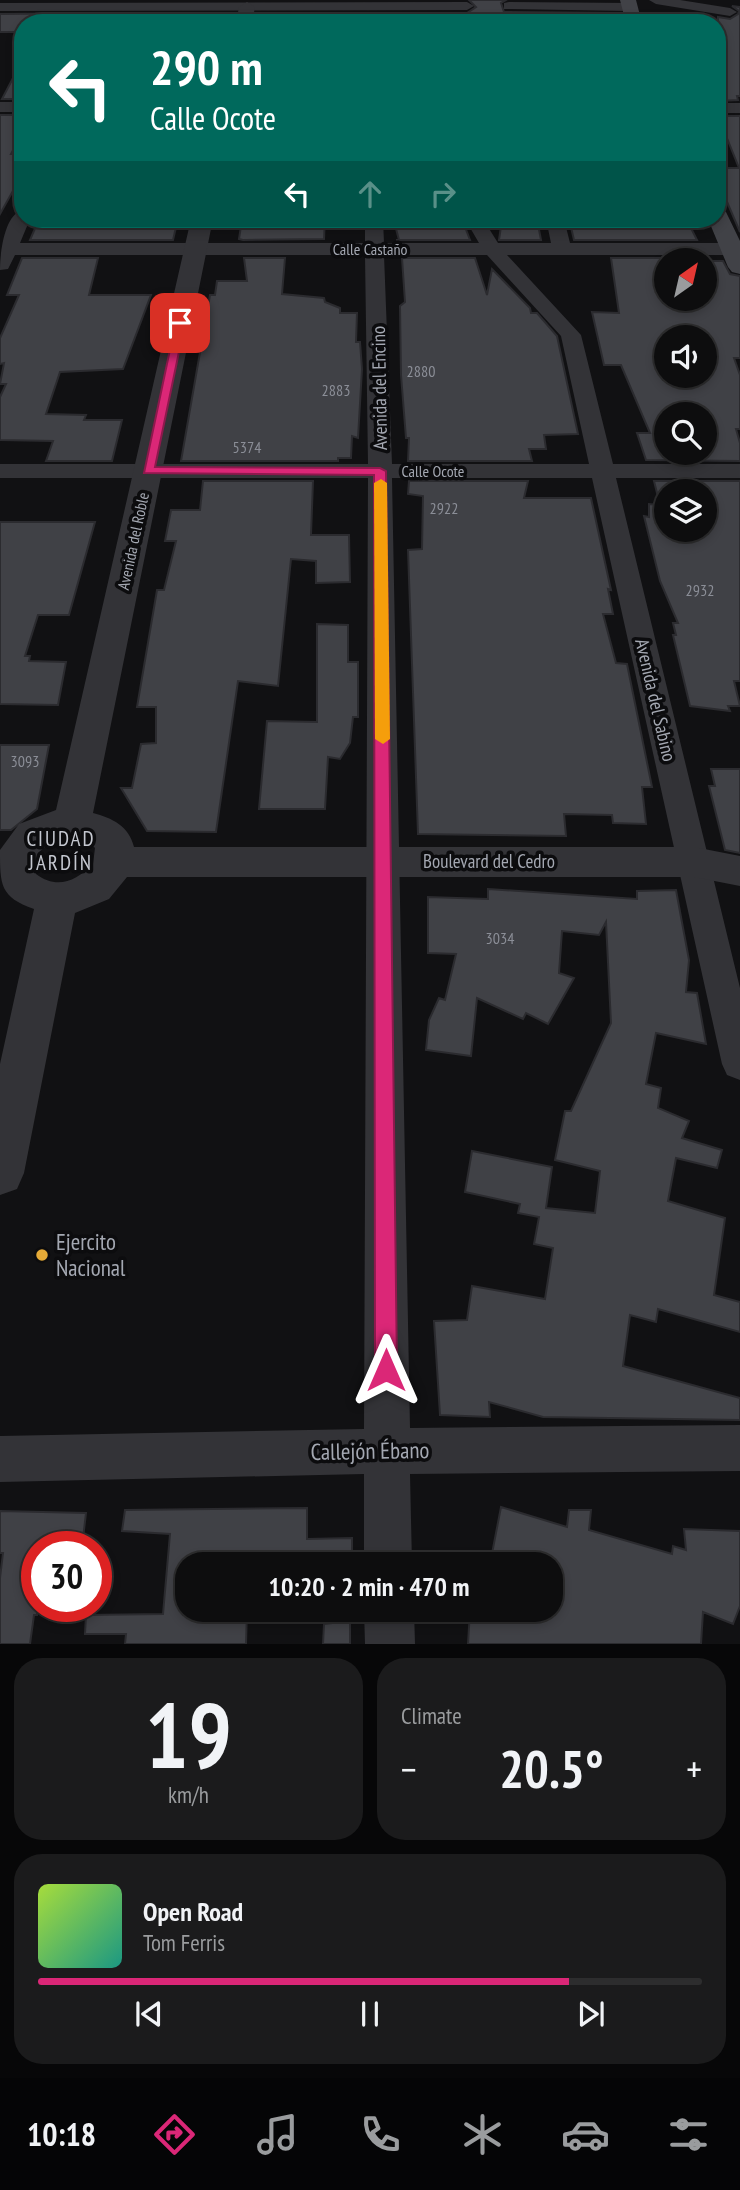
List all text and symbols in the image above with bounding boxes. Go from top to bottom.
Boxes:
text: 290 m [150,35,263,99]
icon: left [35,42,126,133]
text: Calle Ocote [150,97,276,139]
icon: left [278,175,316,213]
icon: ahead [351,175,389,213]
icon: right [424,175,462,213]
street label: Calle Castaño [333,239,407,259]
north arrow [654,248,718,312]
map controls [654,248,717,542]
pin [150,293,210,353]
icon: arrive [161,304,199,342]
button: sound [654,325,717,388]
street label: Avenida del Encino [366,326,392,450]
house number: 2880 [407,361,435,381]
house number: 2883 [322,380,350,400]
button: search [654,402,717,465]
house number: 5374 [233,437,261,457]
street label: Calle Ocote [402,461,464,481]
button: layers [654,479,717,542]
street label: Avenida del Roble [113,490,153,592]
house number: 2922 [430,498,458,518]
house number: 2932 [686,580,714,600]
street label: Avenida del Sabino [630,636,682,764]
house number: 3093 [11,751,39,771]
district label: CIUDAD JARDÍN [27,825,96,876]
street label: Boulevard del Cedro [423,849,555,873]
house number: 3034 [486,928,514,948]
place label: Ejercito Nacional [56,1227,126,1282]
marker: Ejercito Nacional [34,1247,50,1263]
position arrow [349,1333,423,1407]
street label: Callejón Ébano [310,1435,430,1466]
speed limit sign: 30 [21,1531,112,1622]
text: 10:20 · 2 min · 470 m [269,1570,469,1603]
text: 19 [145,1675,232,1793]
text: Climate [401,1701,462,1730]
text: 20.5° [499,1735,604,1802]
text: − [401,1744,417,1793]
text: + [686,1744,702,1793]
text: km/h [168,1780,209,1809]
text: Open Road [143,1895,243,1928]
text: Tom Ferris [143,1928,225,1957]
icon: previous [130,1995,168,2033]
icon: pause [351,1995,389,2033]
icon: next [572,1995,610,2033]
icon: directions [150,2110,199,2159]
icon: music [253,2110,302,2159]
icon: phone [356,2110,405,2159]
icon: climate [458,2110,507,2159]
icon: car [561,2110,610,2159]
icon: filters [664,2110,713,2159]
text: 10:18 [27,2113,96,2155]

